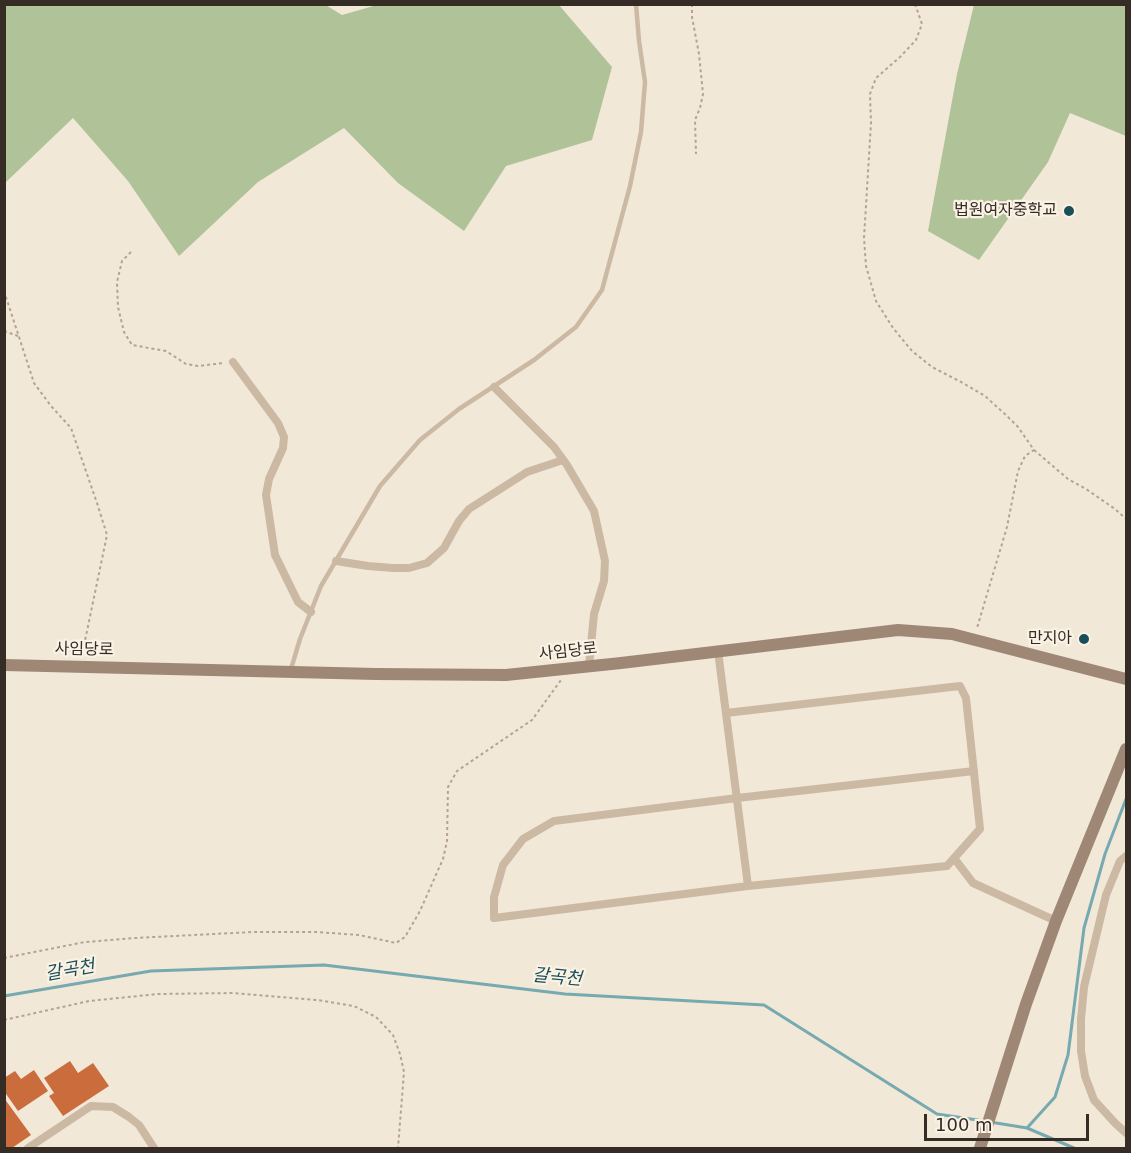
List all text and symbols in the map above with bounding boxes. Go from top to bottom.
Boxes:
place label: 법원여자중학교 [954,201,1057,221]
marker: 법원여자중학교 [1062,204,1076,218]
place label: 만지아 [1028,629,1072,649]
marker: 만지아 [1077,632,1091,646]
street label: 사임당로 [538,639,598,665]
street label: 사임당로 [54,640,114,660]
water label: 갈곡천 [44,956,96,986]
water label: 갈곡천 [531,965,583,991]
scale bar [927,1102,1092,1140]
text: 100 m [935,1114,993,1135]

